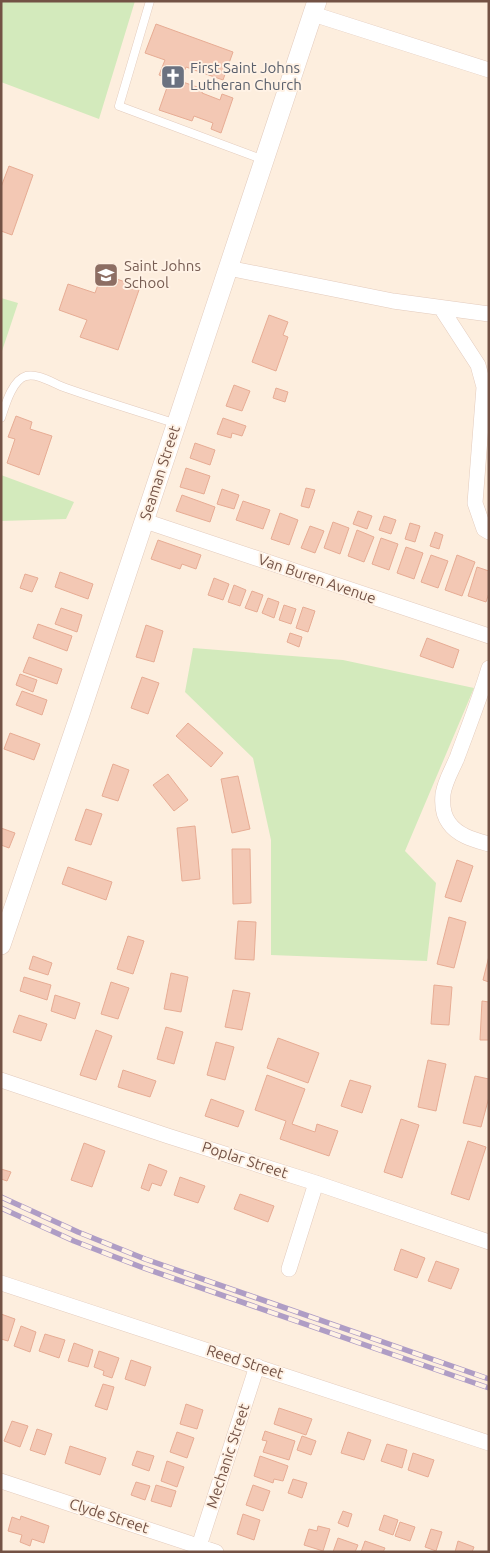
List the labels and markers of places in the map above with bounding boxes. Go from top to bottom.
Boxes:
place label: First Saint Johns Lutheran Church [190,59,302,93]
church icon: First Saint Johns Lutheran Church [160,64,186,90]
place label: Saint Johns School [124,257,201,291]
school or university icon: Saint Johns School [93,262,119,288]

